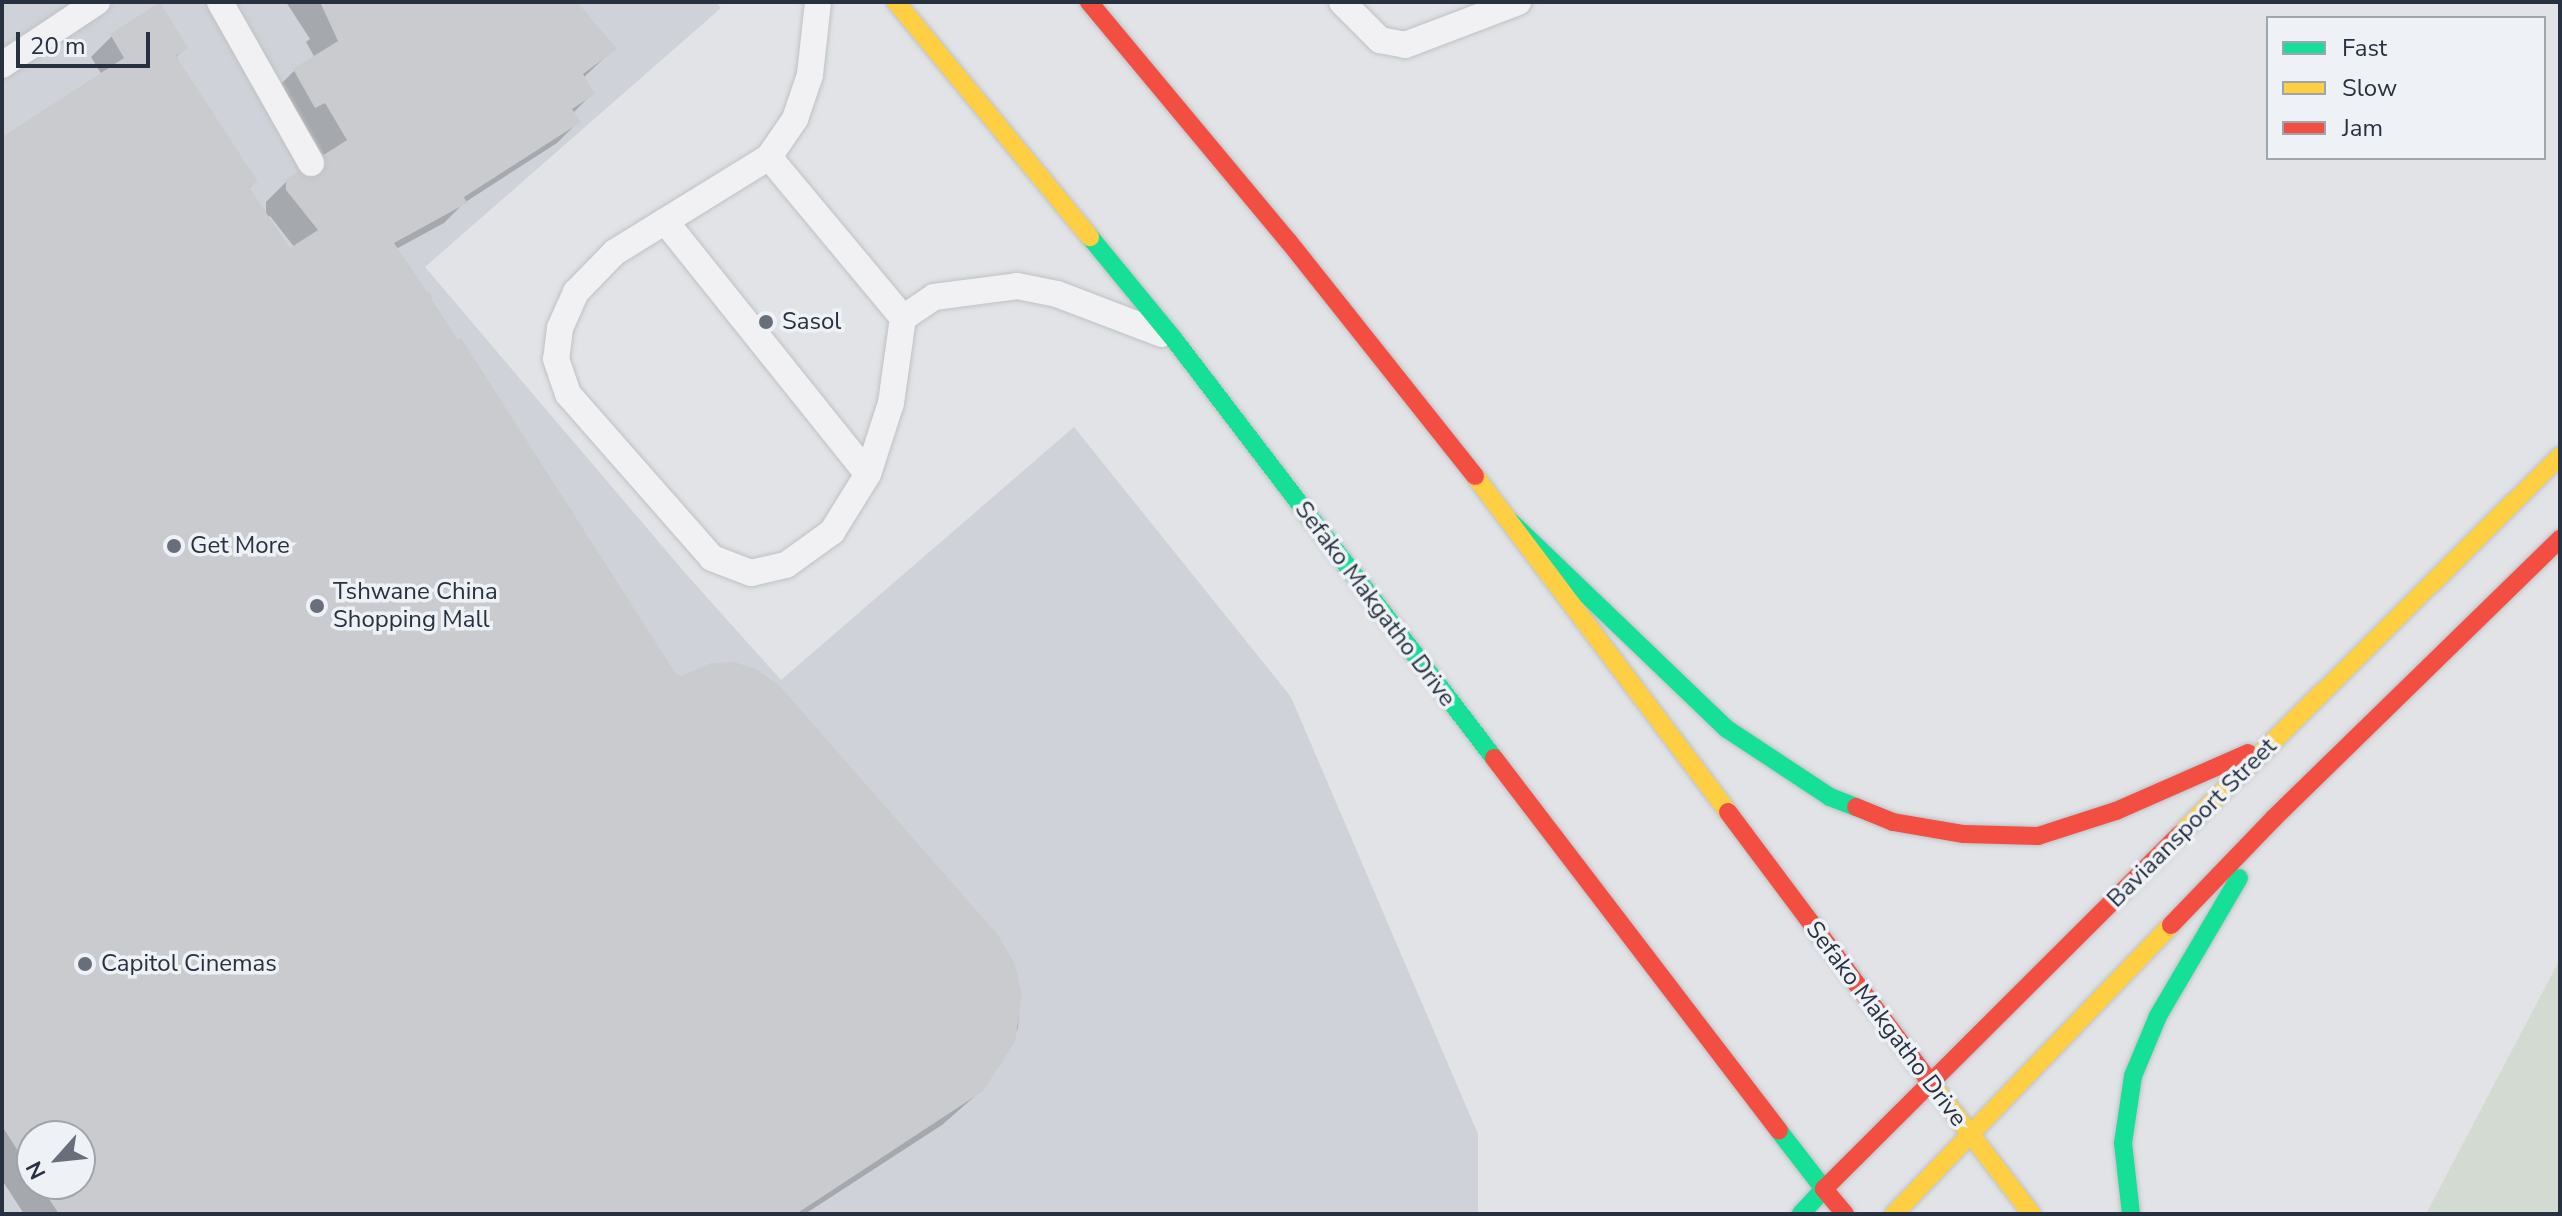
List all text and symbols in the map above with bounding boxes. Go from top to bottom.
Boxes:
scale bar [20,16,154,66]
legend [2266,16,2546,160]
text: 20 m [30,30,86,62]
text: Fast [2342,32,2387,64]
text: Slow [2342,72,2397,104]
text: Jam [2342,112,2383,144]
place label: Sasol [782,308,841,336]
marker: Sasol [757,313,775,331]
street label: Sefako Makgatho Drive [1288,496,1462,712]
place label: Get More [190,532,290,560]
marker: Get More [165,537,183,555]
place label: Tshwane China Shopping Mall [333,578,498,634]
marker: Tshwane China Shopping Mall [308,597,326,615]
street label: Baviaanspoort Street [2101,732,2283,914]
street label: Sefako Makgatho Drive [1799,916,1973,1132]
place label: Capitol Cinemas [101,950,277,978]
marker: Capitol Cinemas [76,955,94,973]
north arrow [16,1120,96,1200]
text: N [19,1156,54,1184]

